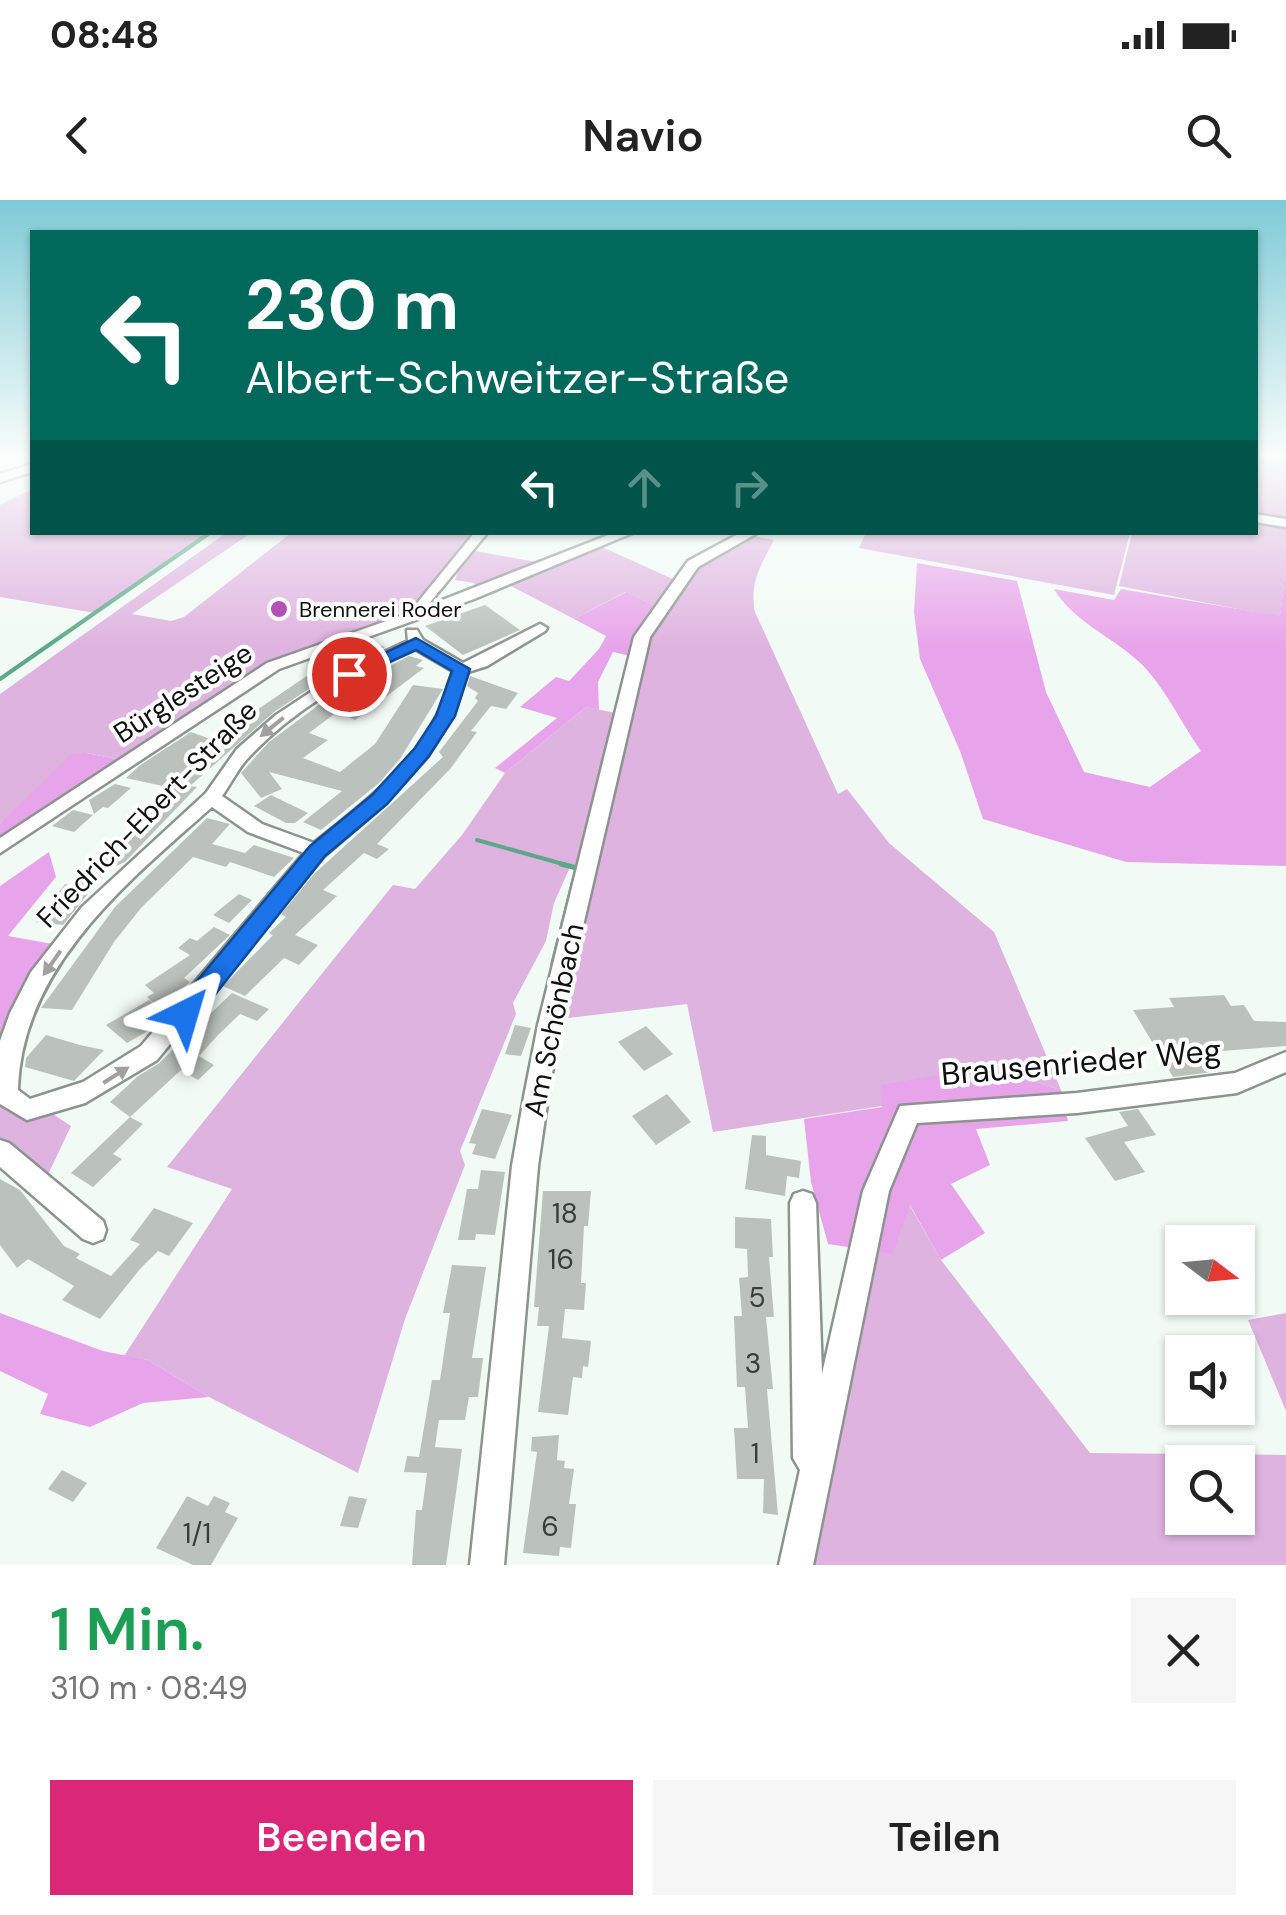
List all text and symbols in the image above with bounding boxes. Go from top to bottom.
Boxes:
text: 08:48 [50,10,159,60]
text: Navio [582,106,704,165]
icon: back [50,108,105,163]
icon: search [1181,108,1236,163]
text: 230 m [245,260,459,351]
icon: left [80,270,210,400]
text: Albert-Schweitzer-Straße [245,348,789,407]
icon: left [512,460,567,515]
icon: ahead [617,460,672,515]
icon: right [722,460,777,515]
place label: Brennerei Roder [299,595,461,624]
marker: Brennerei Roder [268,598,290,620]
pin [307,632,392,717]
street label: Bürglesteige [107,634,259,752]
icon: arrive [322,647,377,702]
street label: Friedrich-Ebert-Straße [29,692,265,936]
one-way arrow [260,716,285,737]
street label: Am Schönbach [515,920,593,1120]
one-way arrow [43,950,62,976]
position arrow [133,962,237,1066]
street label: Brausenrieder Weg [939,1029,1223,1095]
one-way arrow [103,1066,130,1085]
house number: 18 [552,1195,578,1232]
north arrow [1165,1225,1255,1315]
map controls [1165,1225,1255,1535]
house number: 16 [548,1241,574,1278]
house number: 5 [748,1279,766,1316]
button: sound [1165,1335,1255,1425]
house number: 3 [745,1345,761,1382]
house number: 1 [751,1435,759,1472]
button: search [1165,1445,1255,1535]
house number: 6 [541,1508,559,1545]
house number: 1/1 [183,1515,211,1552]
text: 1 Min. [50,1590,204,1669]
button: close [1131,1598,1236,1703]
text: 310 m · 08:49 [50,1667,248,1709]
button: Beenden [50,1780,633,1895]
button: Teilen [653,1780,1236,1895]

